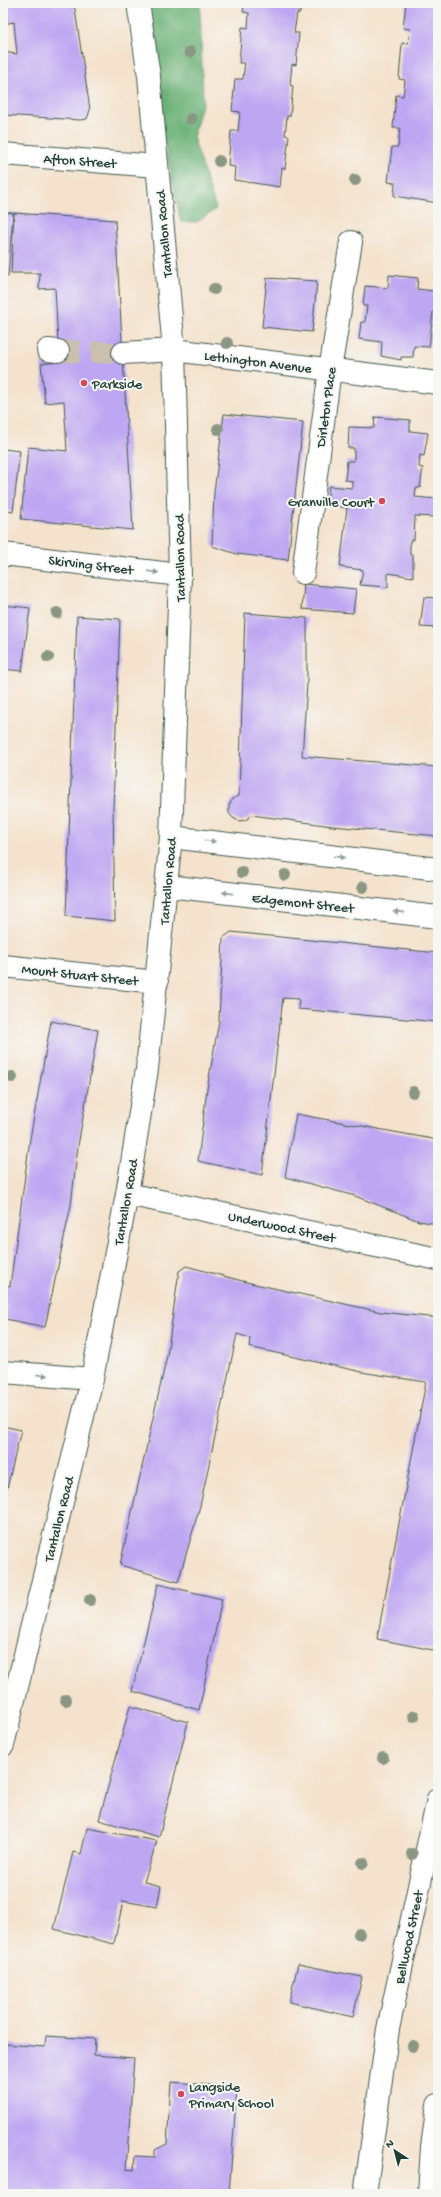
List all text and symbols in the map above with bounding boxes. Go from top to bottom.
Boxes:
street label: Afton Street [43,151,118,174]
street label: Tantallon Road [153,188,178,279]
street label: Lethington Avenue [203,348,313,379]
street label: Dirleton Place [313,365,342,450]
place label: Parkside [91,377,143,394]
marker: Parkside [79,378,89,388]
place label: Granville Court [288,495,375,512]
marker: Granville Court [377,496,387,506]
street label: Tantallon Road [172,512,191,603]
street label: Skirving Street [47,553,135,580]
one-way arrow [147,569,159,575]
street label: Tantallon Road [157,835,182,926]
one-way arrow [204,838,216,844]
one-way arrow [333,854,345,860]
one-way arrow [222,890,234,896]
street label: Edgemont Street [251,891,356,918]
one-way arrow [393,909,405,916]
street label: Mount Stuart Street [21,962,140,991]
street label: Tantallon Road [111,1156,144,1248]
street label: Underwood Street [226,1209,338,1248]
one-way arrow [36,1372,48,1378]
street label: Tantallon Road [41,1473,80,1565]
street label: Bellwood Street [392,1888,429,1987]
place label: Langside Primary School [188,2080,274,2113]
marker: Langside Primary School [176,2089,186,2099]
north arrow [375,2131,415,2171]
text: N [384,2138,397,2151]

